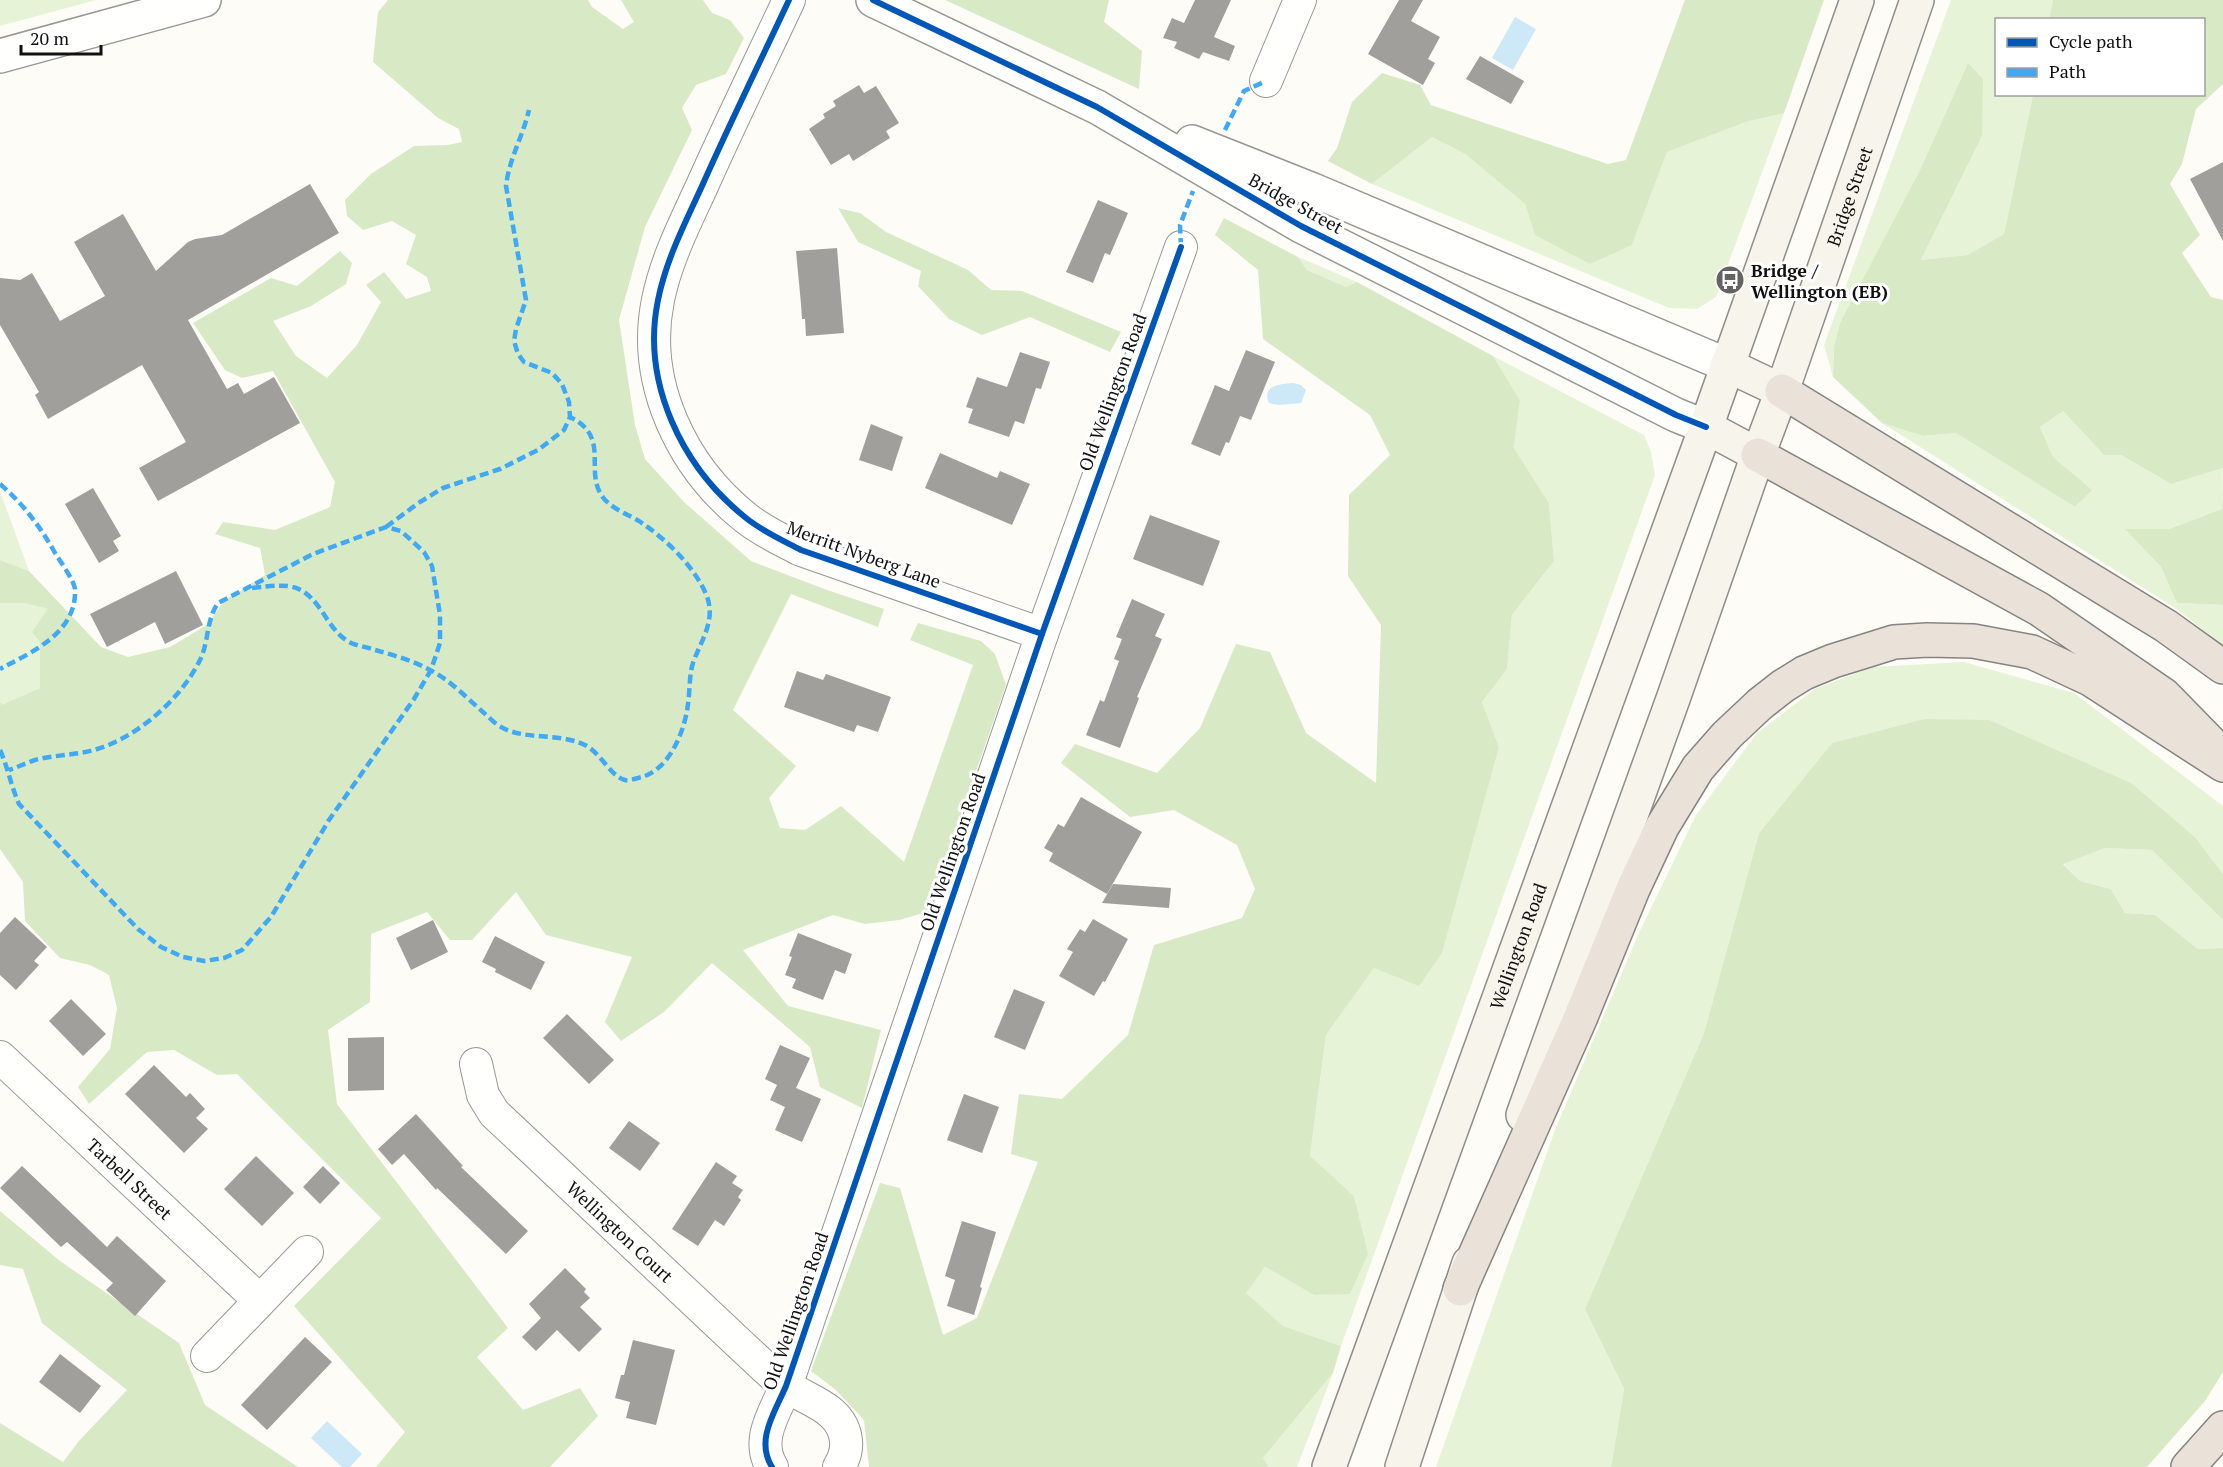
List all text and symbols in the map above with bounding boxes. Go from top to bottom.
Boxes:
scale bar [21,18,100,56]
legend [1995,18,2205,96]
text: 20 m [30,26,70,50]
text: Cycle path [2049,29,2133,53]
text: Path [2049,59,2086,83]
street label: Bridge Street [1821,143,1878,249]
street label: Bridge Street [1245,167,1348,239]
place label: Bridge / Wellington (EB) [1751,258,1888,303]
bus stop icon: Bridge / Wellington (EB) [1714,264,1746,296]
street label: Old Wellington Road [1072,310,1152,474]
street label: Merritt Nyberg Lane [784,515,944,593]
street label: Old Wellington Road [914,770,990,934]
street label: Wellington Road [1484,880,1552,1013]
street label: Tarbell Street [82,1133,178,1225]
street label: Wellington Court [562,1176,679,1288]
street label: Old Wellington Road [757,1229,833,1393]

